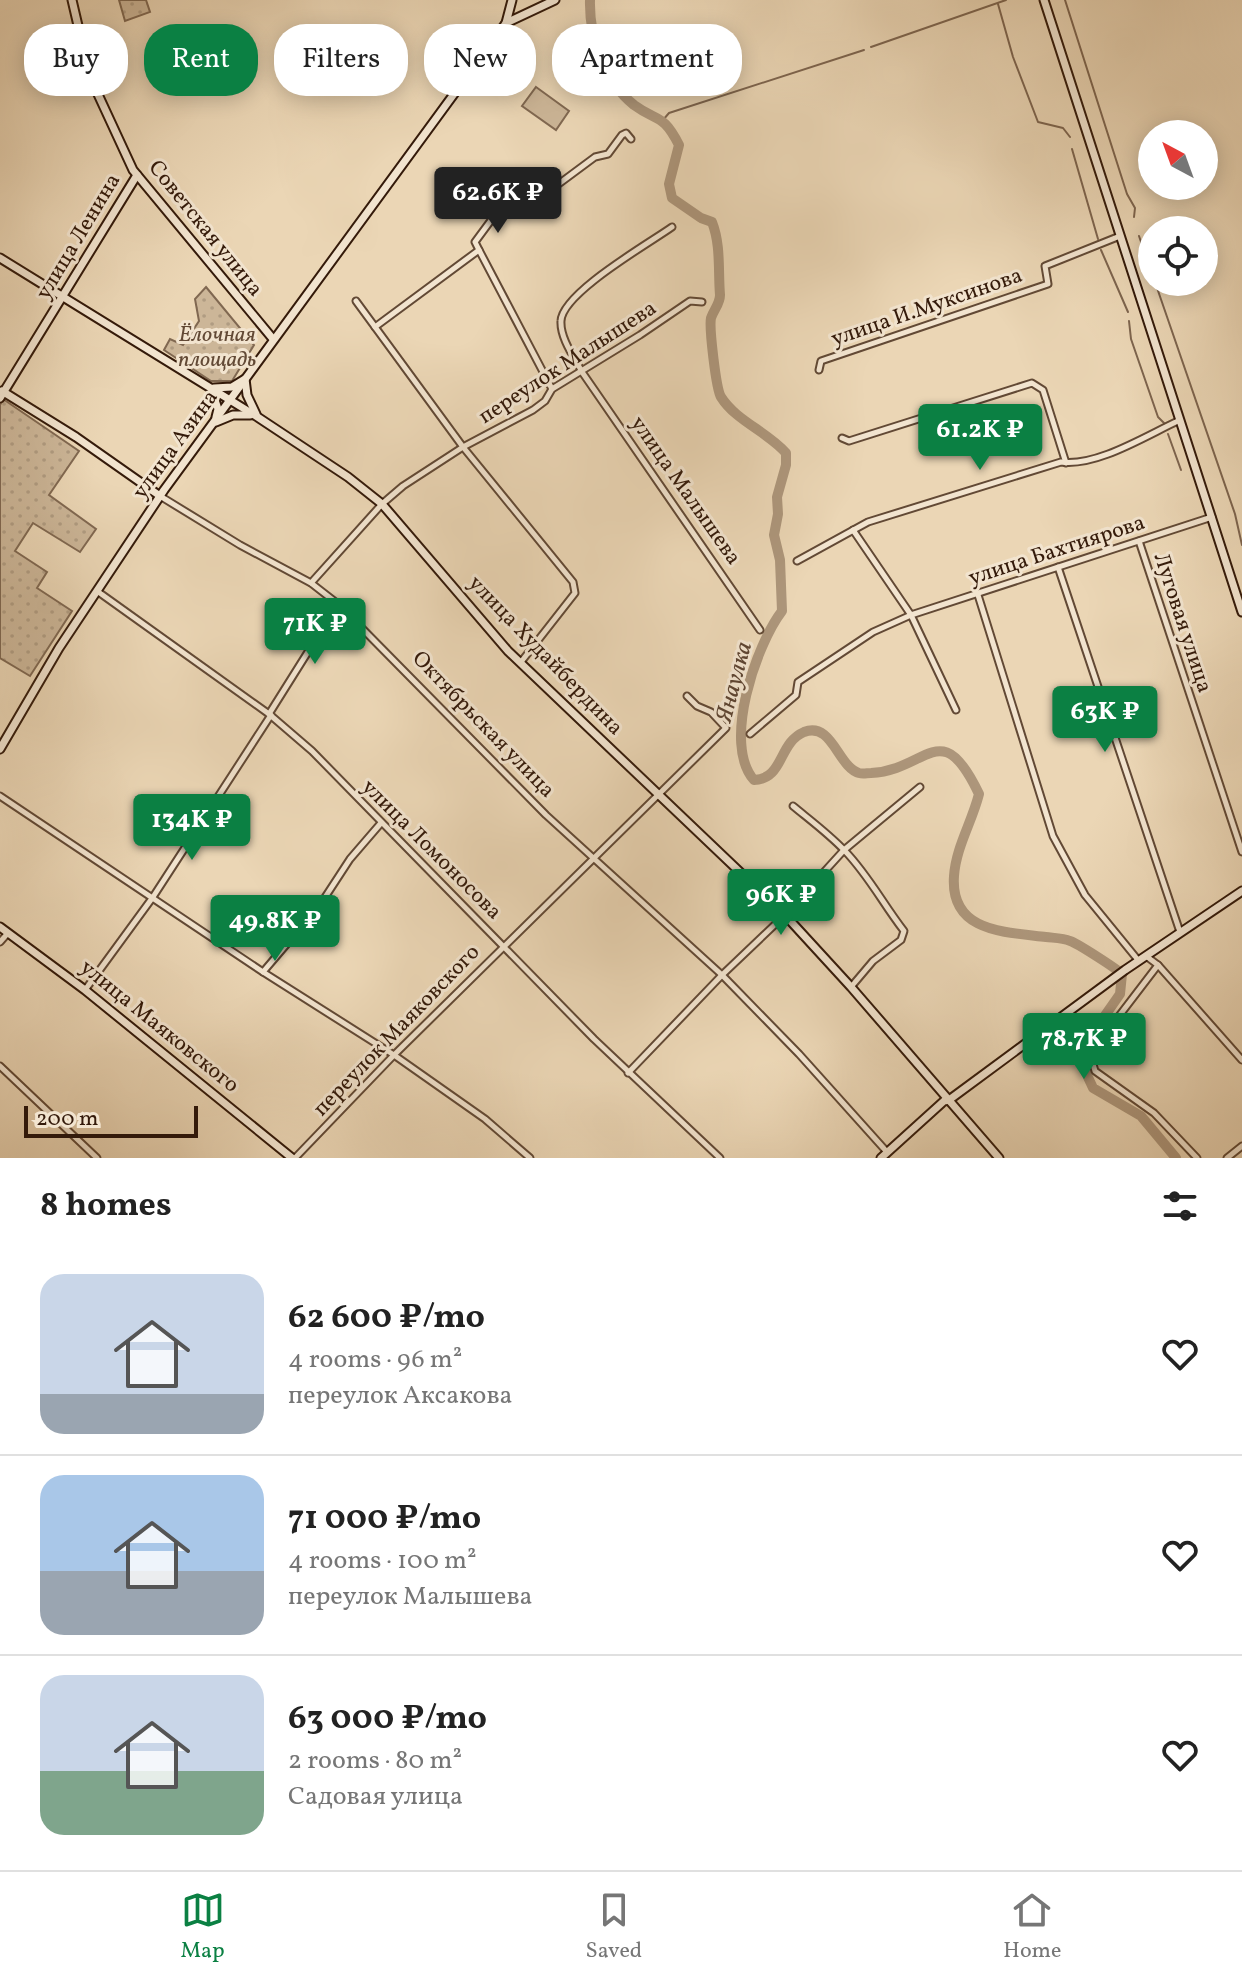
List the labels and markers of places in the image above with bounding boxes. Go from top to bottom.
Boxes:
pin: 62.6K ₽ [424,167,572,235]
pin: 61.2K ₽ [906,404,1054,472]
pin: 71K ₽ [259,598,371,666]
pin: 63K ₽ [1049,686,1161,754]
pin: 134K ₽ [127,794,257,862]
pin: 96K ₽ [725,869,837,937]
pin: 49.8K ₽ [201,895,349,963]
pin: 78.7K ₽ [1010,1013,1158,1081]

